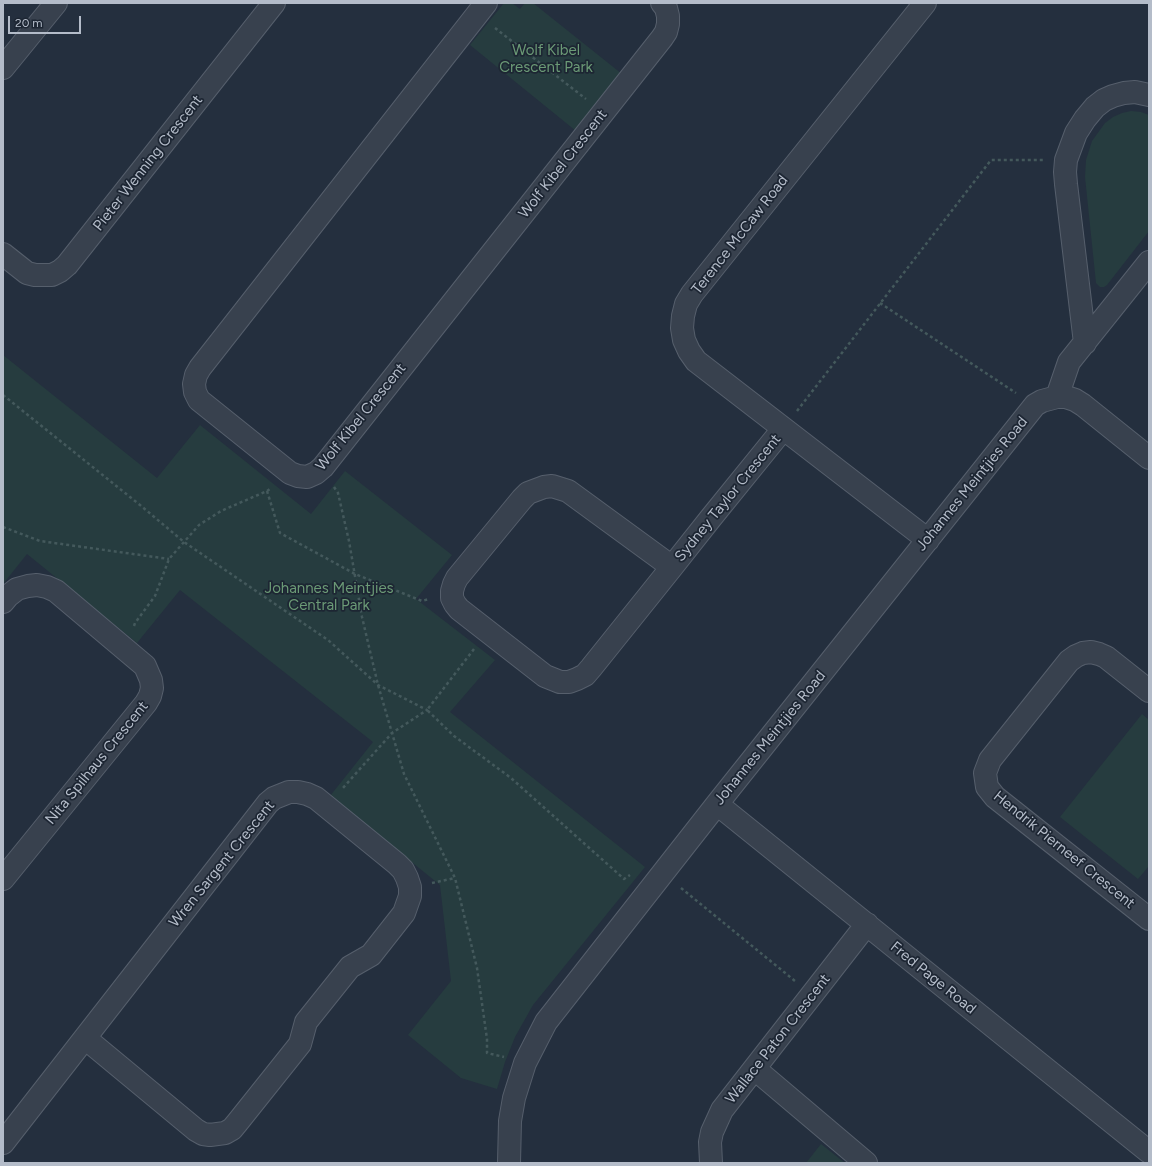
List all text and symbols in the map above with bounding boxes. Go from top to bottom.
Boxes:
scale bar [10,8,83,34]
text: 20 m [15,16,43,30]
park label: Wolf Kibel Crescent Park [499,42,593,77]
street label: Pieter Wenning Crescent [89,91,207,235]
street label: Wolf Kibel Crescent [515,106,611,222]
street label: Terence McCaw Road [688,172,792,298]
street label: Wolf Kibel Crescent [312,360,410,474]
street label: Johannes Meintjies Road [912,413,1032,555]
street label: Sydney Taylor Crescent [671,431,785,565]
park label: Johannes Meintjies Central Park [264,580,394,615]
street label: Johannes Meintjies Road [710,667,830,809]
street label: Nita Spilhaus Crescent [42,698,152,828]
street label: Hendrik Pierneef Crescent [990,787,1138,913]
street label: Wren Sargent Crescent [165,797,279,931]
street label: Fred Page Road [886,938,980,1018]
street label: Wallace Paton Crescent [722,971,834,1107]

